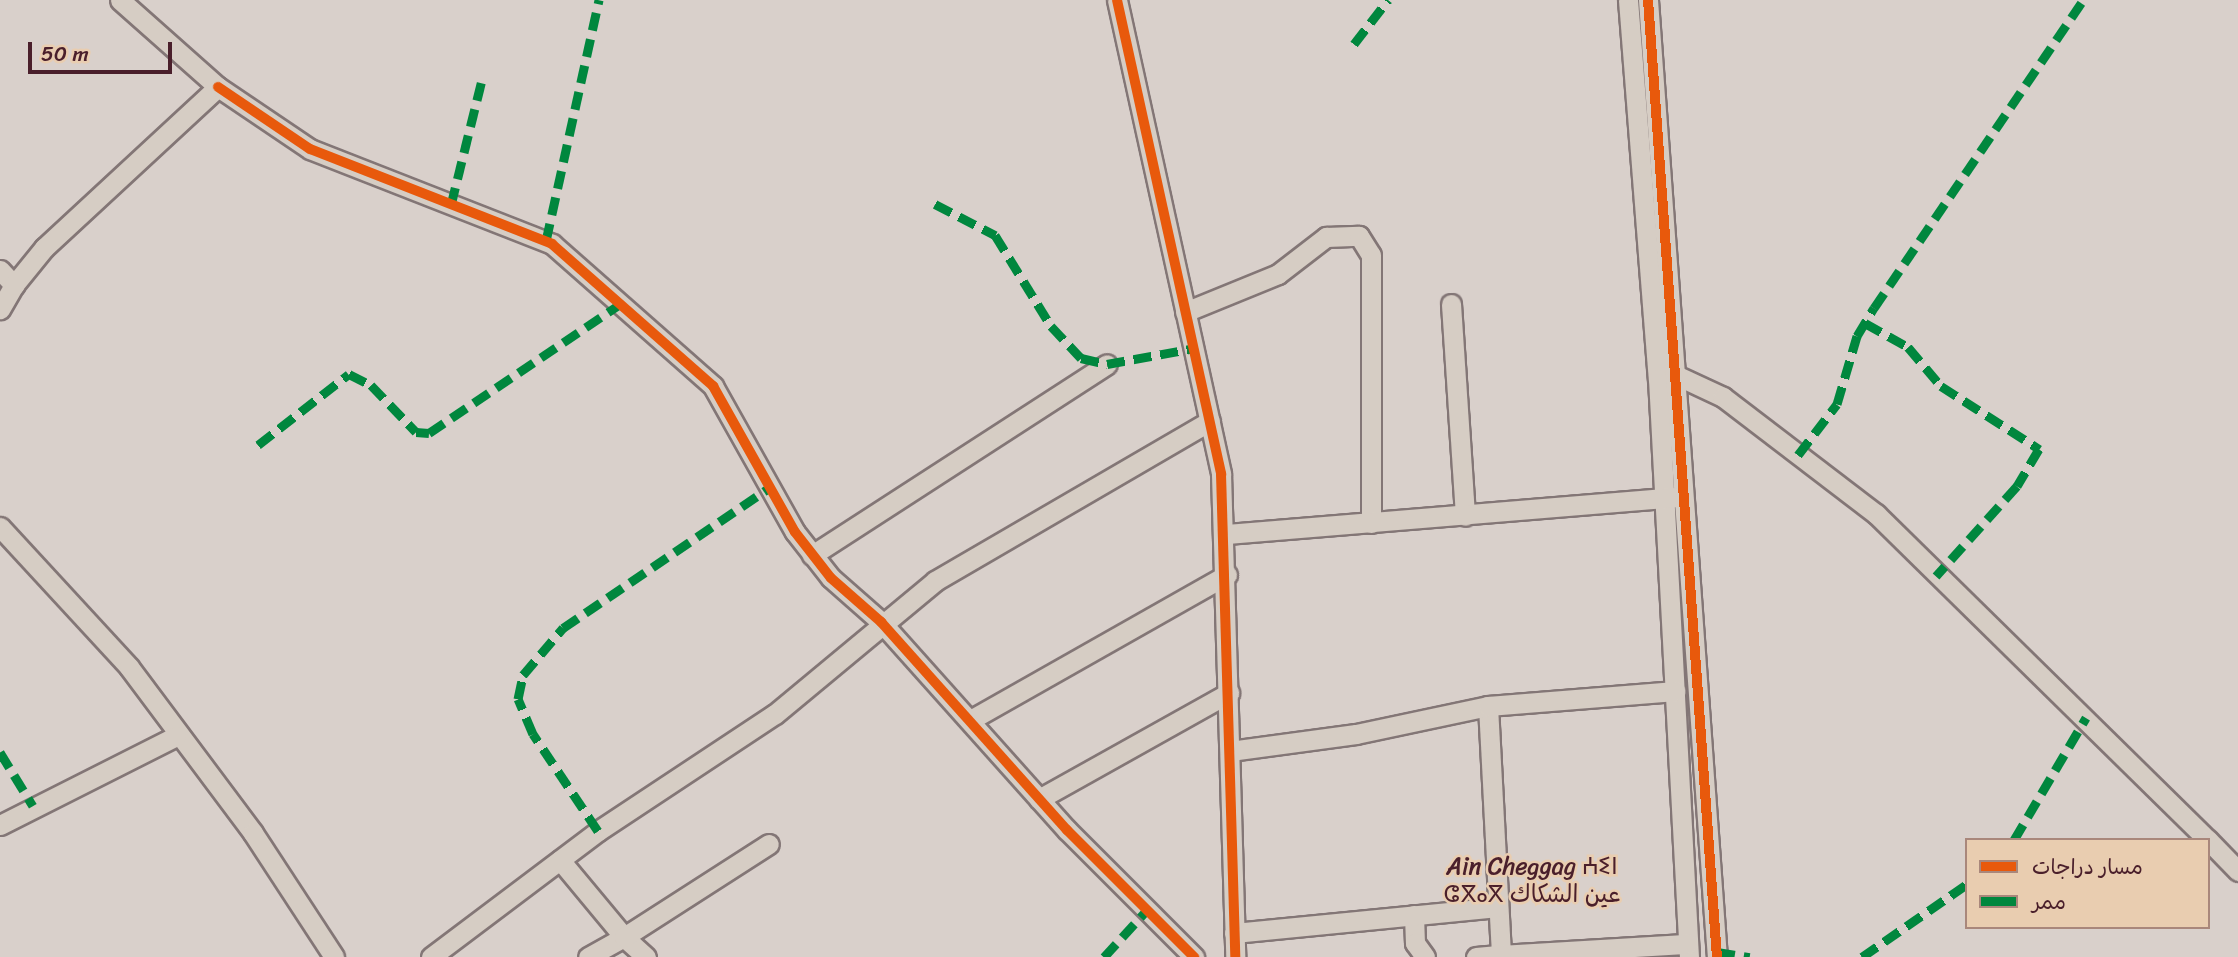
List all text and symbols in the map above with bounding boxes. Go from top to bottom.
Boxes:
scale bar [32,28,175,72]
text: 50 m [41,35,89,73]
legend [1965,838,2210,929]
text: مسار دراجات [2032,848,2143,886]
district label: Ain Cheggag ⵄⵉⵏ ⵛⴳⴰⴳ عين الشكاك [1443,853,1621,909]
text: ممر [2032,883,2066,921]

